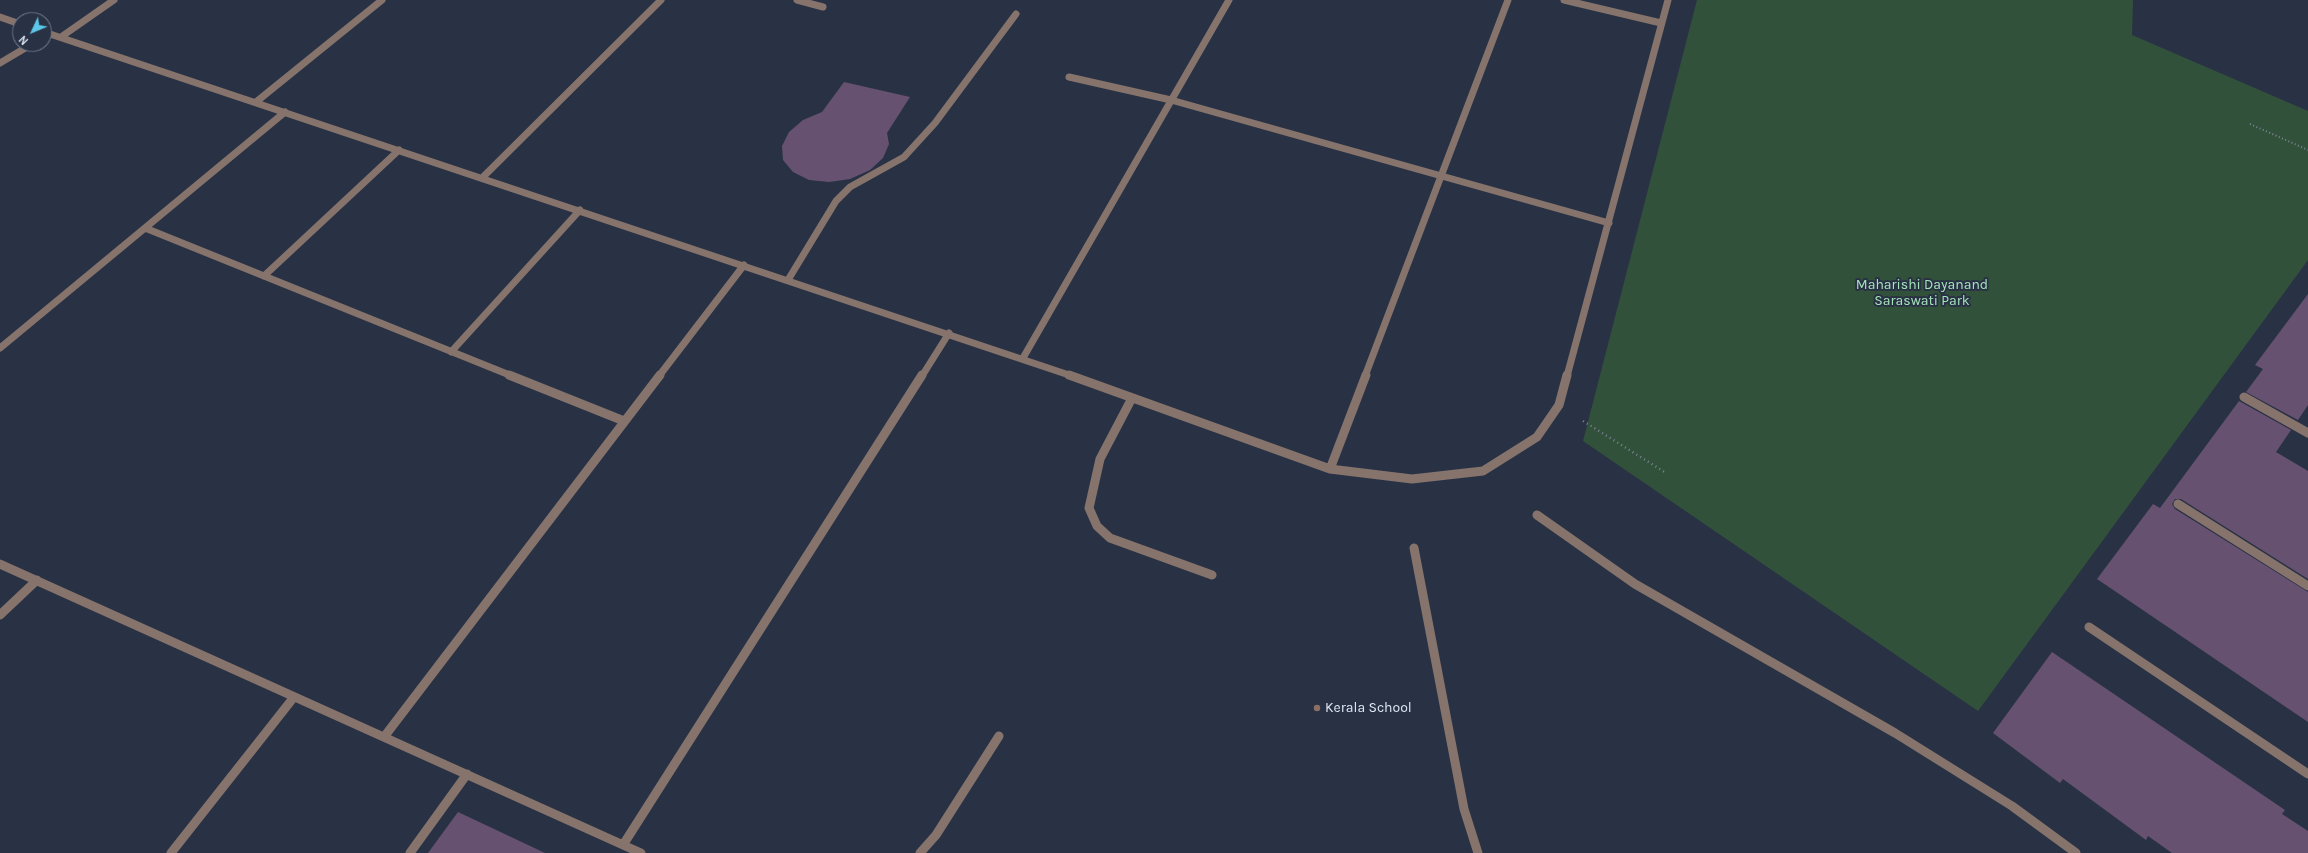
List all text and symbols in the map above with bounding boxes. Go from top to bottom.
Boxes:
north arrow [12,12,52,52]
text: N [16,33,31,47]
park label: Maharishi Dayanand Saraswati Park [1856,277,1988,310]
place label: Kerala School [1325,700,1412,716]
marker: Kerala School [1312,703,1322,713]

